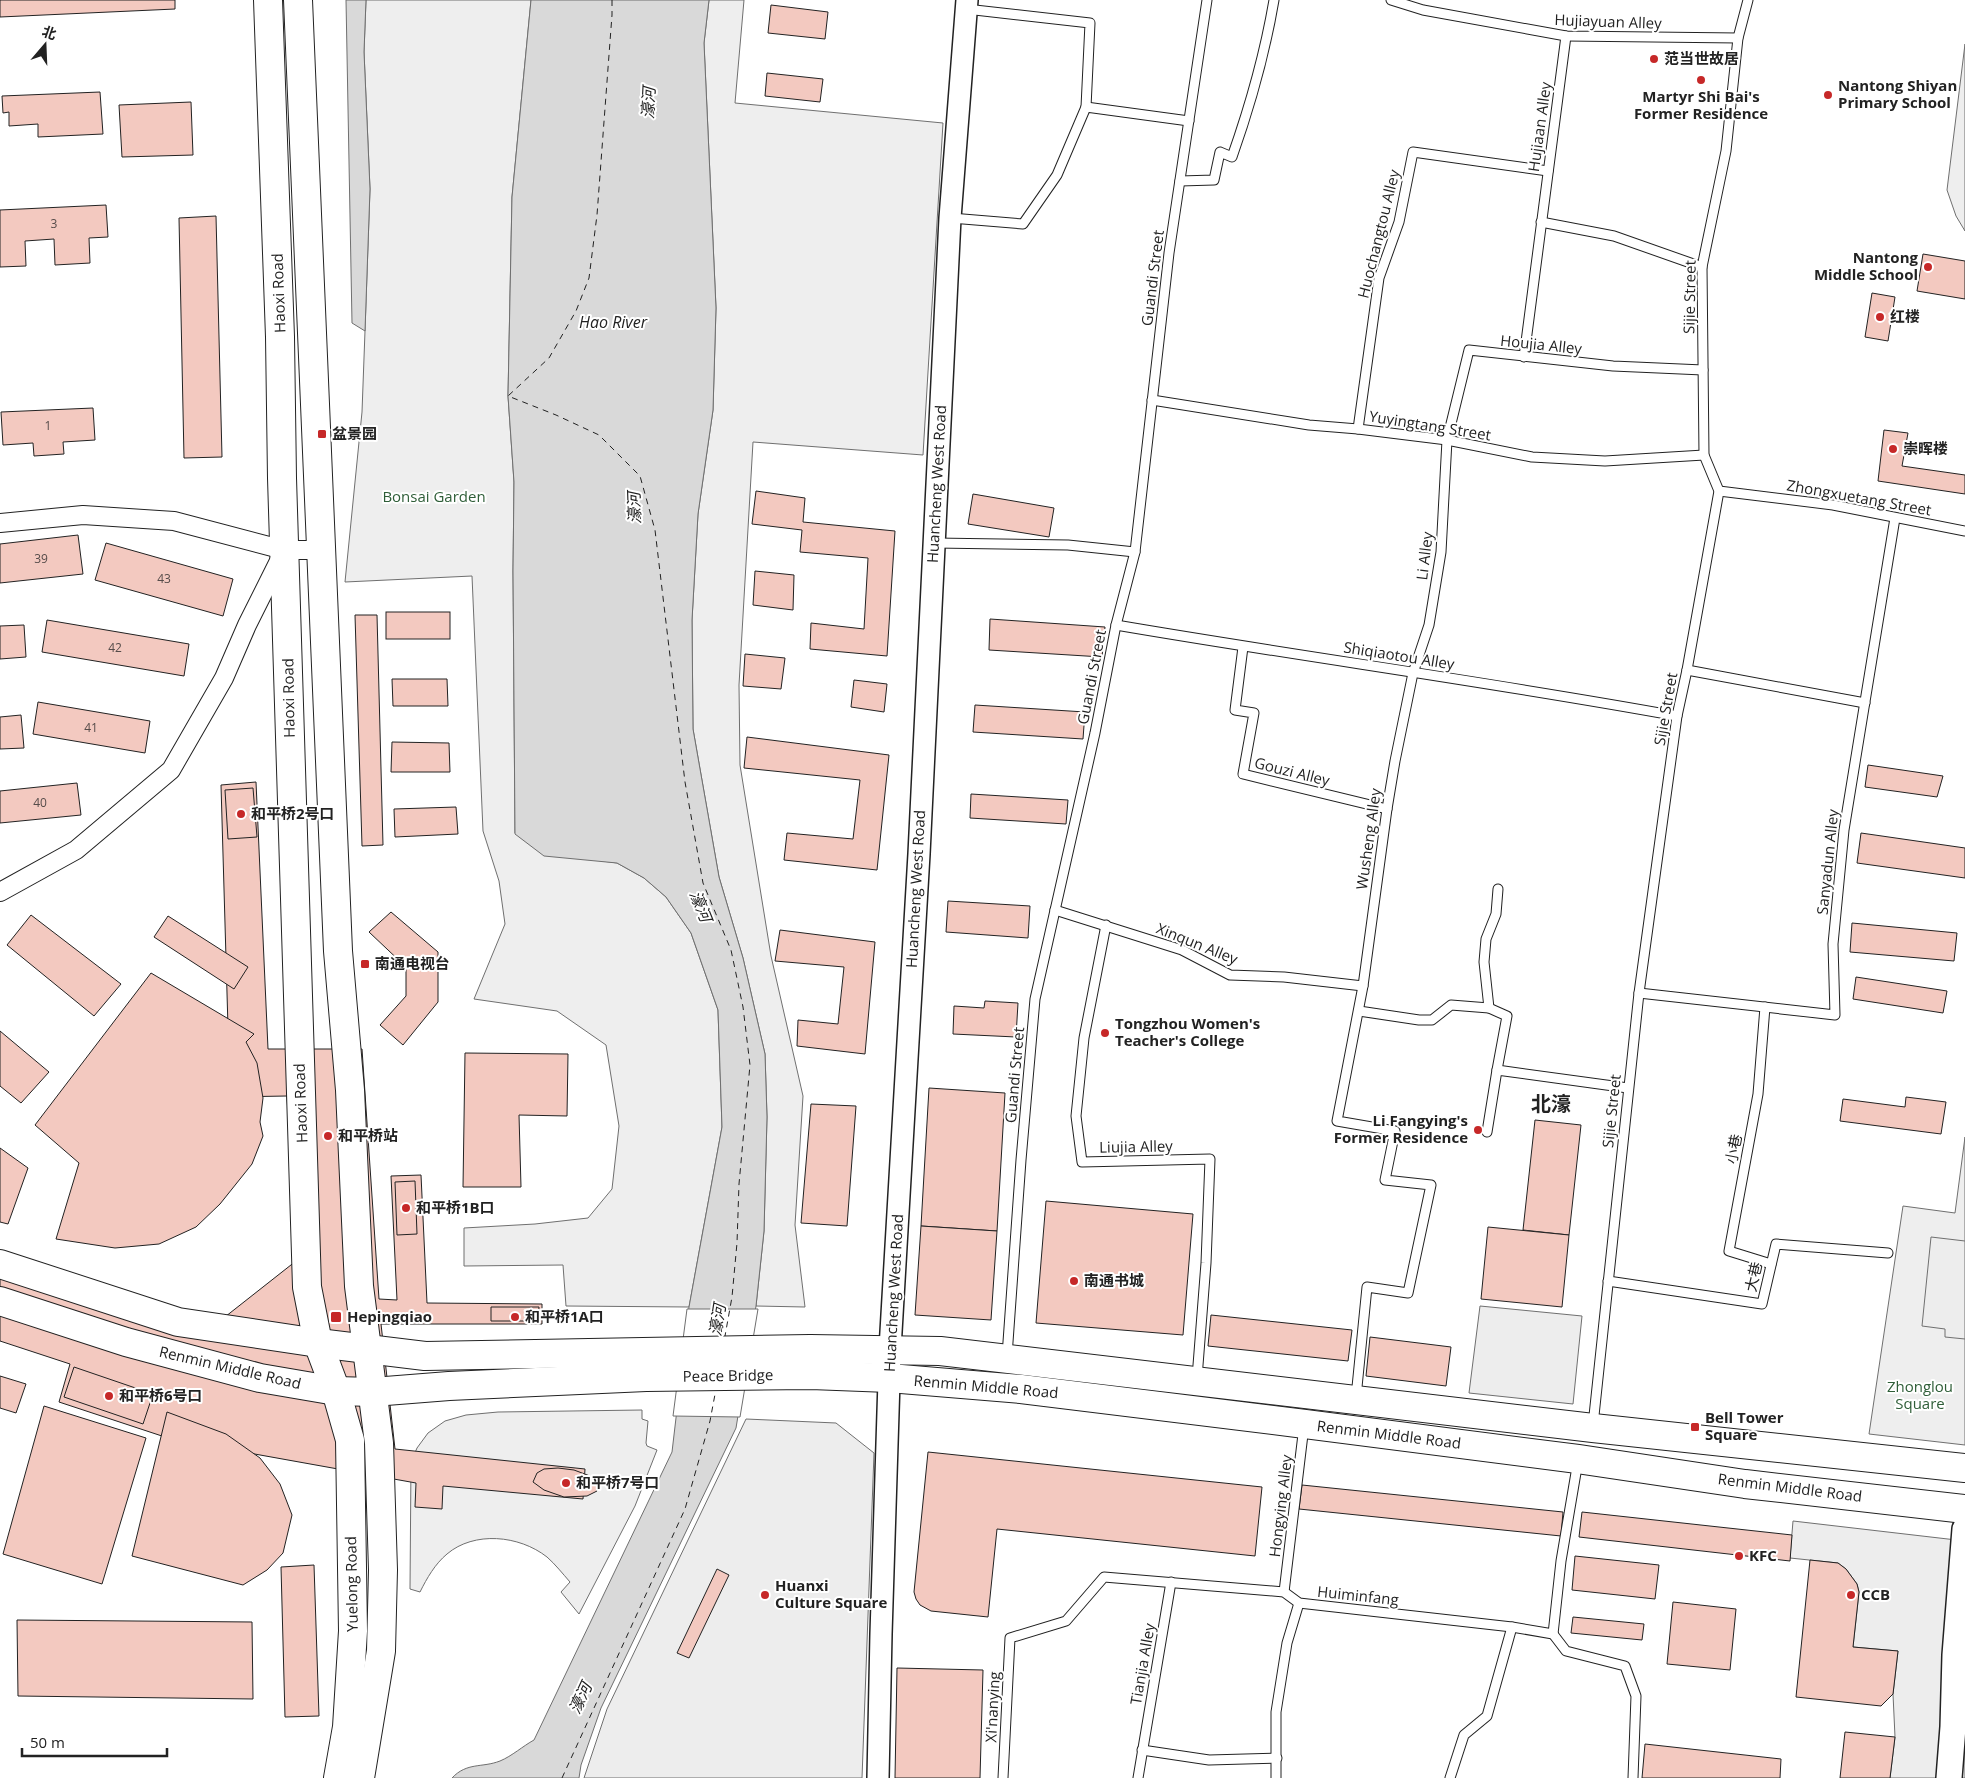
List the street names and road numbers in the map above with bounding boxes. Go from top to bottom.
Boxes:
street label: Hujiayuan Alley [1554,9,1662,33]
street label: Hujiaan Alley [1523,80,1555,173]
street label: Huochangtou Alley [1352,167,1404,300]
street label: Guandi Street [1136,229,1168,327]
street label: Haoxi Road [267,253,289,333]
street label: Sijie Street [1678,260,1700,334]
street label: Houjia Alley [1499,330,1583,358]
street label: Huancheng West Road [922,404,950,564]
street label: Yuyingtang Street [1368,406,1492,445]
street label: Zhongxuetang Street [1785,474,1933,520]
street label: Li Alley [1411,530,1437,581]
street label: Guandi Street [1072,628,1110,726]
street label: Shiqiaotou Alley [1342,636,1457,674]
street label: Haoxi Road [277,658,299,738]
street label: Sijie Street [1649,671,1681,747]
street label: Gouzi Alley [1253,752,1332,790]
street label: Wusheng Alley [1351,786,1385,891]
street label: Sanyadun Alley [1812,808,1843,916]
street label: Huancheng West Road [901,809,929,969]
street label: Xinqun Alley [1154,918,1241,969]
street label: Guandi Street [1000,1026,1028,1124]
street label: Haoxi Road [289,1063,311,1143]
street label: Sijie Street [1597,1073,1625,1149]
street label: 小巷 [1720,1132,1746,1165]
street label: Liujia Alley [1099,1135,1173,1157]
street label: Huancheng West Road [879,1213,907,1373]
street label: 大巷 [1740,1260,1766,1294]
street label: Renmin Middle Road [157,1341,303,1393]
street label: Peace Bridge [682,1364,773,1386]
street label: Renmin Middle Road [913,1370,1059,1402]
street label: Renmin Middle Road [1316,1415,1462,1453]
street label: Hongying Alley [1264,1453,1296,1558]
street label: Renmin Middle Road [1717,1468,1863,1506]
street label: Yuelong Road [340,1536,362,1632]
street label: Huiminfang [1316,1581,1400,1609]
street label: Tianjia Alley [1125,1621,1159,1706]
street label: Xi'nanying [980,1671,1004,1743]

